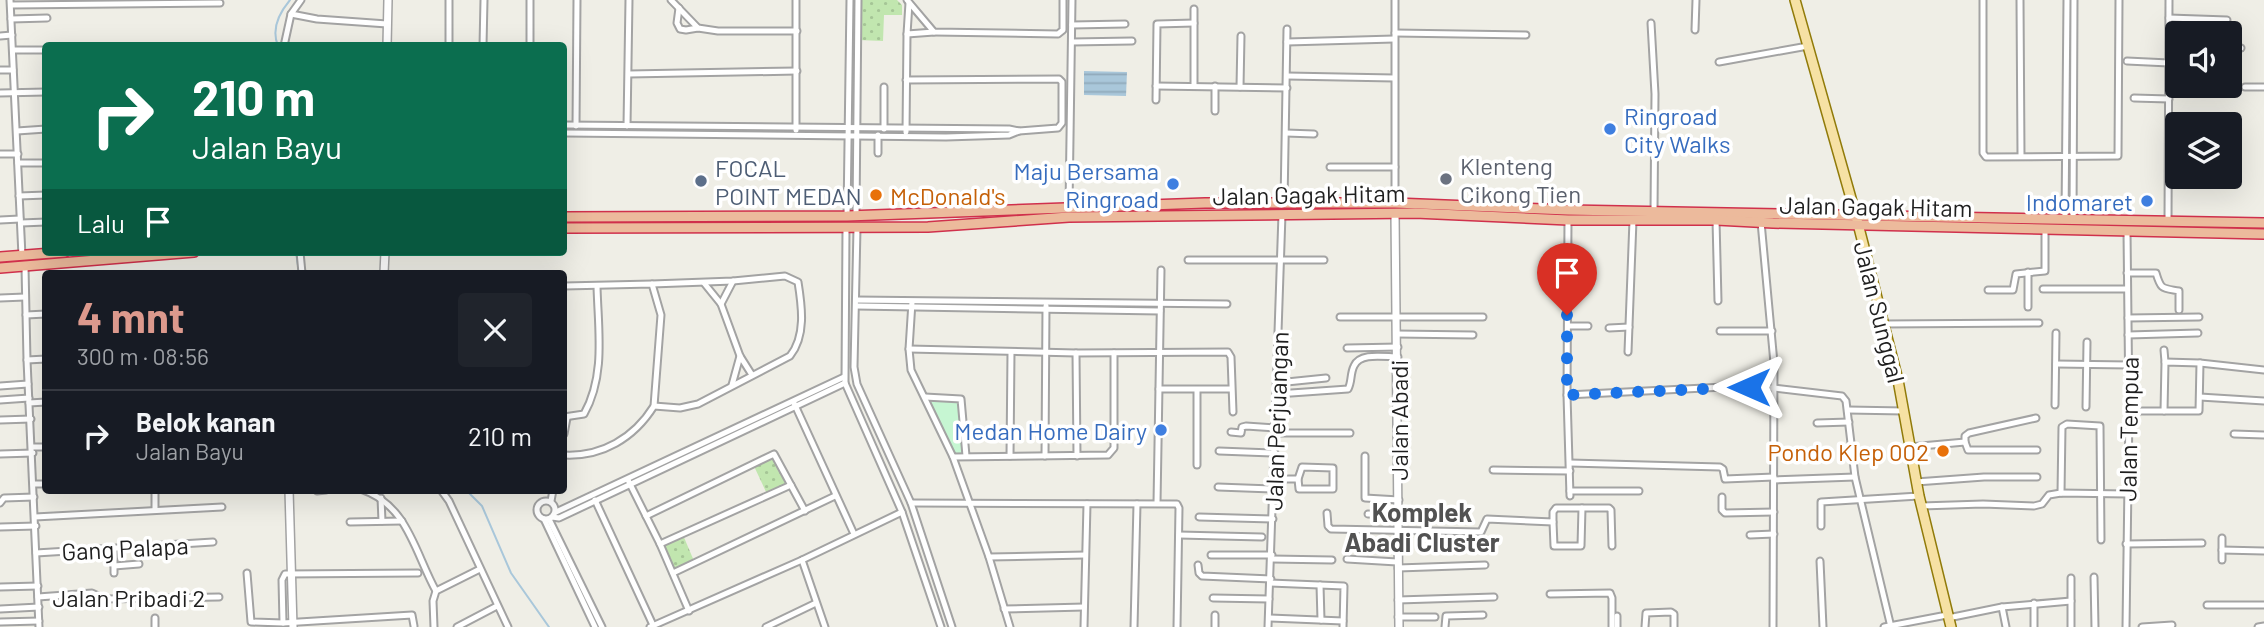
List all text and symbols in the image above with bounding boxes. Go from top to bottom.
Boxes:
map controls [2165,21,2242,189]
button: sound [2165,21,2242,98]
text: 210 m [192,67,315,126]
icon: right [77,70,168,161]
place label: Ringroad City Walks [1624,101,1731,158]
button: layers [2165,112,2242,189]
marker: Ringroad City Walks [1602,121,1618,137]
text: Jalan Bayu [192,127,342,165]
place label: Klenteng Cikong Tien [1460,151,1581,208]
place label: FOCAL POINT MEDAN [715,153,862,210]
place label: Maju Bersama Ringroad [1014,156,1159,213]
marker: Klenteng Cikong Tien [1438,171,1454,187]
marker: FOCAL POINT MEDAN [693,173,709,189]
marker: Maju Bersama Ringroad [1165,176,1181,192]
street label: Jalan Gagak Hitam [1212,178,1406,210]
place label: McDonald's [890,181,1005,210]
marker: McDonald's [868,187,884,203]
place label: Indomaret [2026,187,2133,216]
street label: Jalan Gagak Hitam [1779,190,1973,222]
marker: Indomaret [2139,193,2155,209]
icon: arrive [139,203,177,241]
text: Lalu [77,207,125,238]
street label: Jalan Sunggal [1848,238,1912,386]
pin [1537,243,1597,315]
icon: arrive [1548,254,1586,292]
text: 4 mnt [77,291,185,341]
button: close [458,293,532,367]
street label: Jalan Perjuangan [1258,331,1294,511]
text: 300 m · 08:56 [77,342,209,370]
position arrow [1712,350,1786,424]
street label: Jalan Tempua [2112,356,2144,502]
street label: Jalan Abadi [1384,360,1413,480]
text: Belok kanan [136,406,275,437]
place label: Medan Home Dairy [954,416,1147,445]
icon: right [77,417,115,455]
text: 210 m [468,420,532,451]
marker: Medan Home Dairy [1153,422,1169,438]
text: Jalan Bayu [136,437,244,465]
place label: Pondo Klep 002 [1767,437,1929,466]
marker: Pondo Klep 002 [1935,443,1951,459]
district label: Komplek Abadi Cluster [1344,496,1500,557]
street label: Gang Palapa [61,530,189,566]
street label: Jalan Pribadi 2 [53,583,205,612]

